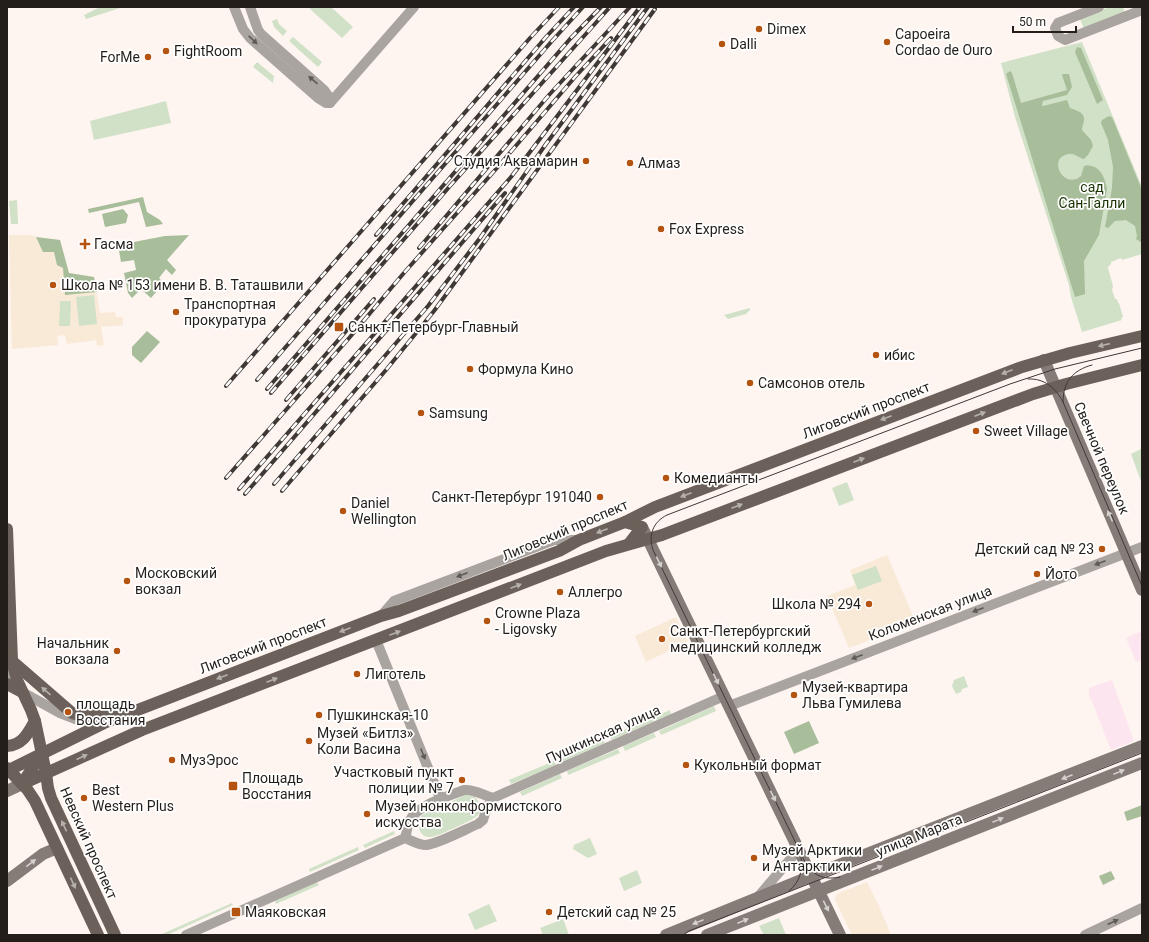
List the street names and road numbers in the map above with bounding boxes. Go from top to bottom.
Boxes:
street label: Лиговский проспект [800,378,932,442]
street label: Свечной переулок [1071,399,1133,517]
street label: Лиговский проспект [500,496,631,564]
street label: Коломенская улица [866,582,994,644]
street label: Лиговский проспект [197,613,329,677]
street label: Пушкинская улица [543,702,663,766]
street label: Невский проспект [57,784,121,902]
street label: улица Марата [874,810,964,860]

